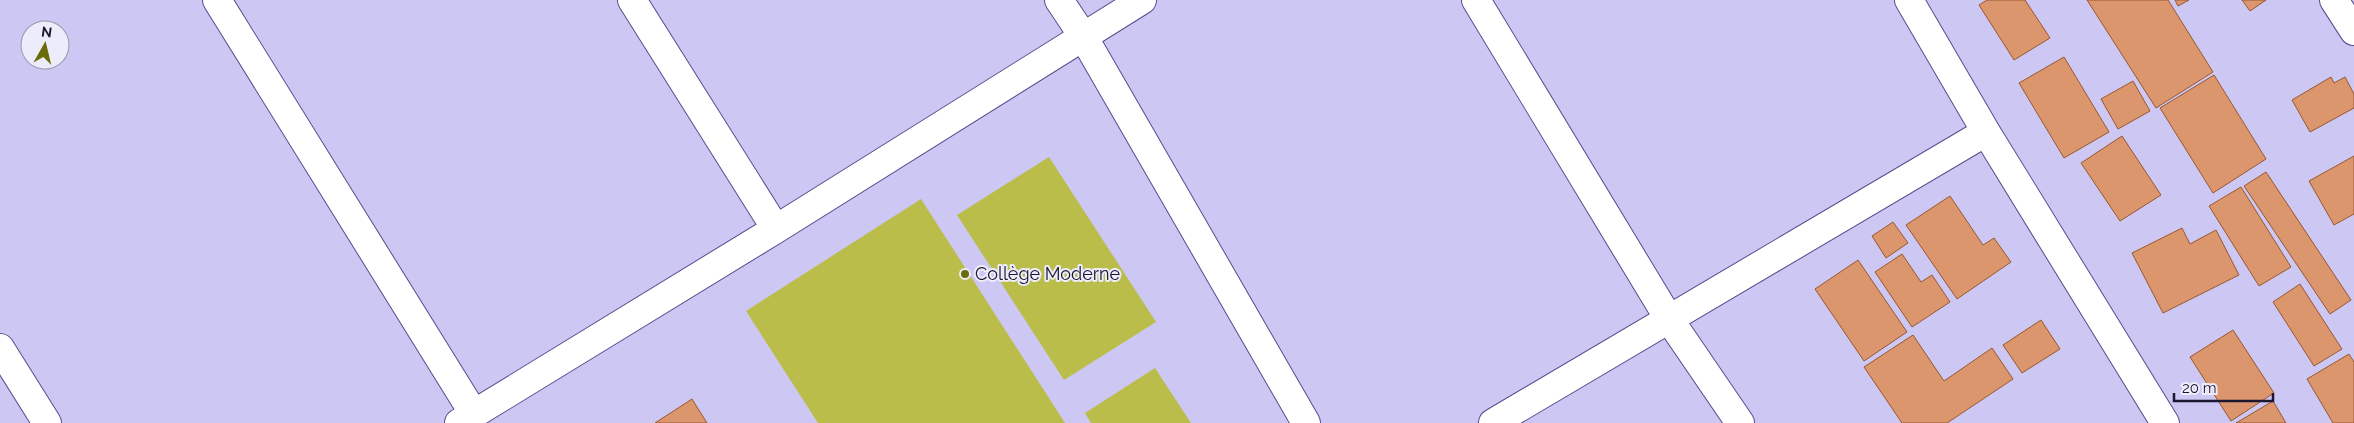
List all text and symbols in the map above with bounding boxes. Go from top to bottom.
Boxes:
north arrow [20,20,70,70]
text: N [40,23,53,41]
place label: Collège Moderne [975,263,1121,284]
marker: Collège Moderne [959,268,971,280]
scale bar [2174,370,2273,402]
text: 20 m [2182,379,2217,397]

